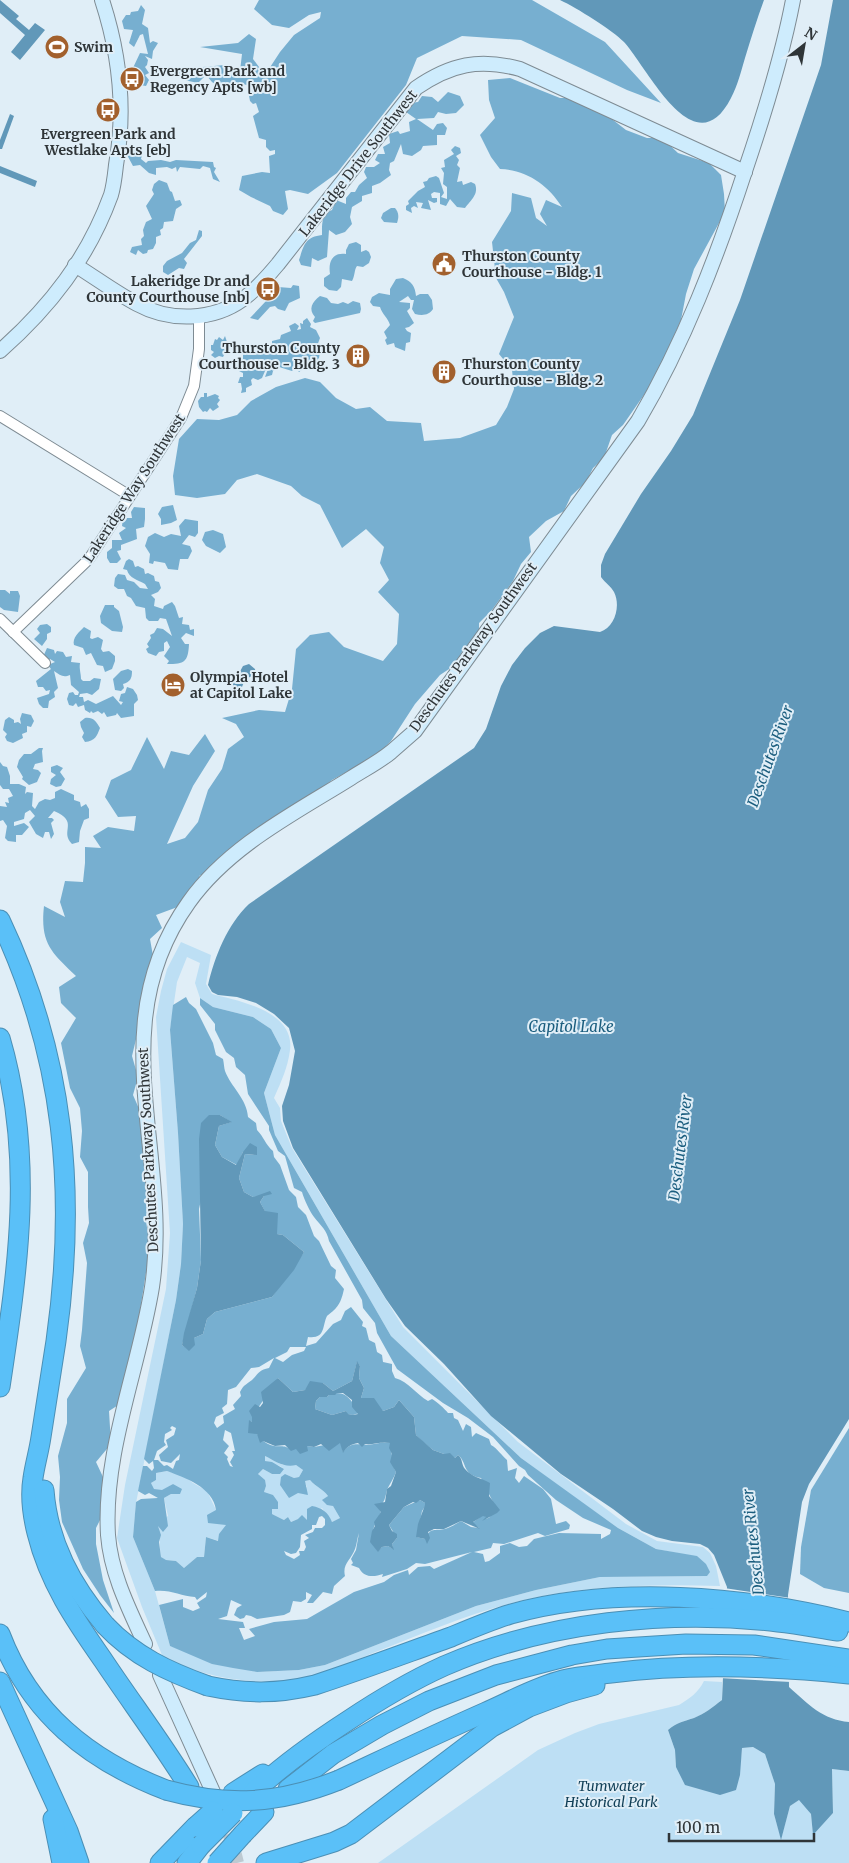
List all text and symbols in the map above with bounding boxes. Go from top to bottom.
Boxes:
north arrow [779,20,829,70]
text: N [801,23,820,44]
sports icon: Swim [44,34,70,60]
place label: Swim [74,38,113,56]
place label: Evergreen Park and Regency Apts [wb] [150,62,286,96]
bus stop icon: Evergreen Park and Regency Apts [wb] [119,66,145,92]
street label: Lakeridge Drive Southwest [295,86,421,240]
bus stop icon: Evergreen Park and Westlake Apts [eb] [95,97,121,123]
place label: Evergreen Park and Westlake Apts [eb] [40,125,176,159]
place label: Thurston County Courthouse - Bldg. 1 [462,247,602,281]
public building icon: Thurston County Courthouse - Bldg. 1 [431,251,457,277]
place label: Lakeridge Dr and County Courthouse [nb] [86,272,250,306]
bus stop icon: Lakeridge Dr and County Courthouse [nb] [255,276,281,302]
place label: Thurston County Courthouse - Bldg. 3 [199,339,341,373]
building icon: Thurston County Courthouse - Bldg. 3 [345,343,371,369]
place label: Thurston County Courthouse - Bldg. 2 [462,355,603,389]
building icon: Thurston County Courthouse - Bldg. 2 [431,359,457,385]
street label: Lakeridge Way Southwest [79,410,189,566]
street label: Deschutes Parkway Southwest [405,558,541,735]
place label: Olympia Hotel at Capitol Lake [190,668,292,702]
hotel icon: Olympia Hotel at Capitol Lake [160,672,186,698]
water label: Deschutes River [742,702,797,810]
water label: Capitol Lake [528,1017,614,1036]
street label: Deschutes Parkway Southwest [134,1047,162,1253]
water label: Deschutes River [664,1093,696,1203]
water label: Deschutes River [738,1487,768,1597]
park label: Tumwater Historical Park [563,1777,658,1811]
scale bar [669,1810,814,1842]
text: 100 m [676,1818,720,1837]

